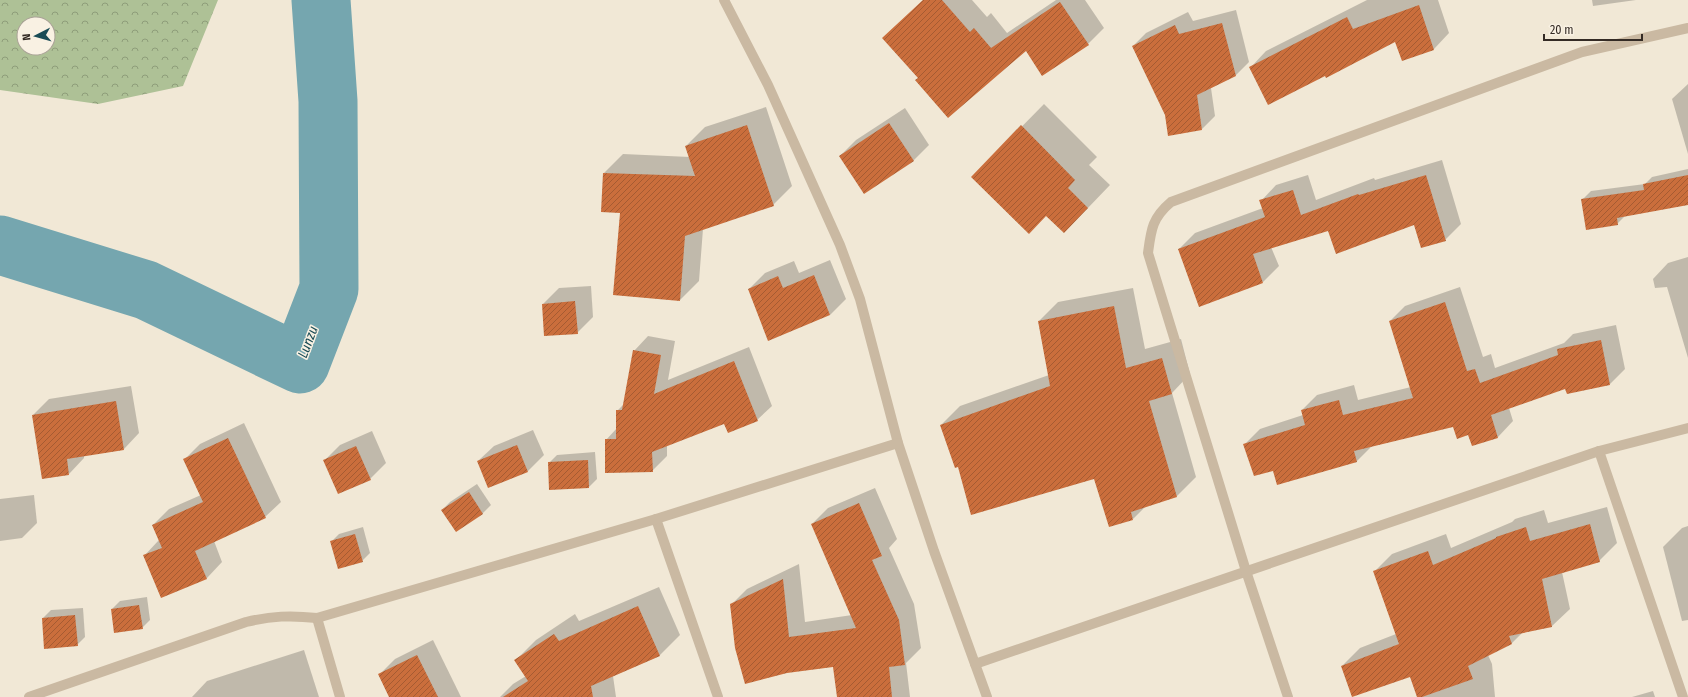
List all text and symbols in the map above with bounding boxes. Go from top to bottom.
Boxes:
north arrow [16,16,56,56]
scale bar [1544,16,1642,42]
text: 20 m [1550,23,1574,37]
text: N [20,33,33,41]
water label: Lunzu [294,323,322,361]

